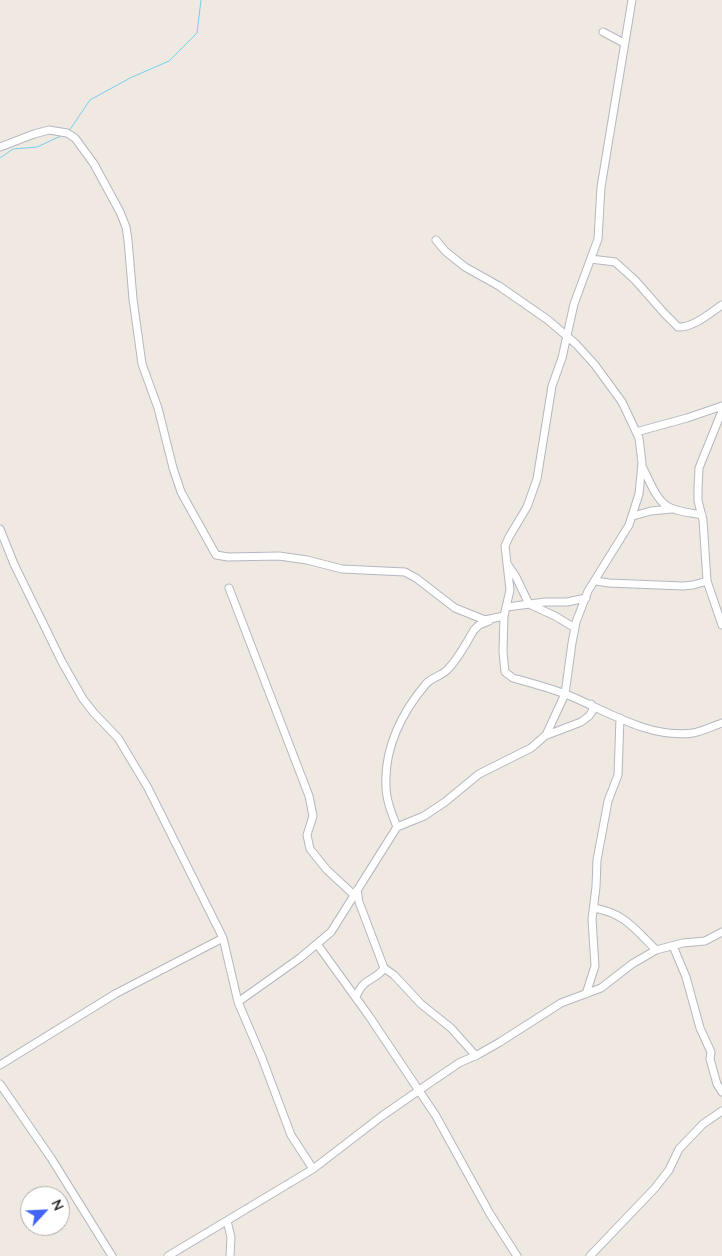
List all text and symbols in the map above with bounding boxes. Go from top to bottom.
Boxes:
north arrow [20,1186,70,1236]
text: N [47,1197,68,1214]

